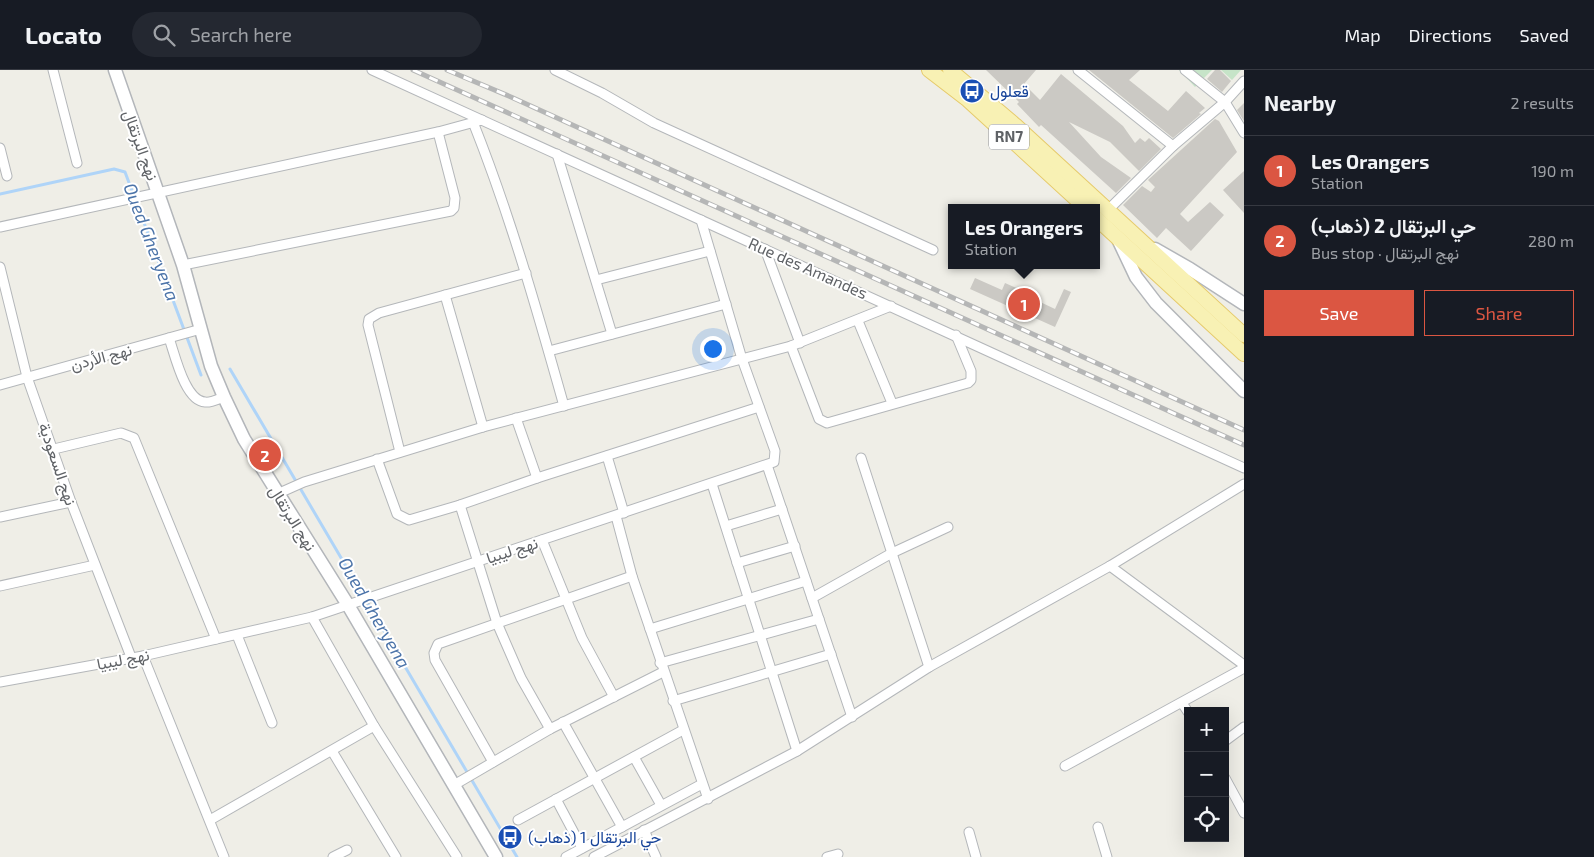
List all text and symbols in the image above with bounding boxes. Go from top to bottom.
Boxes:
search box [132,12,482,57]
text: Locato [25,20,102,49]
icon: search [150,21,178,49]
text: Search here [190,23,292,46]
text: Map [1344,24,1381,46]
text: Directions [1409,24,1492,46]
text: Saved [1520,24,1569,46]
bus stop icon: قعلول [959,78,985,104]
place label: قعلول [990,81,1029,102]
text: Nearby [1264,90,1336,115]
text: 2 results [1511,93,1574,112]
street label: نهج البرتقال [117,107,163,184]
road number: RN7 [989,124,1029,150]
text: Les Orangers [1311,150,1429,173]
text: 1 [1277,161,1283,180]
text: 190 m [1531,161,1574,180]
text: Station [1311,173,1363,192]
water label: Oued Gheryena [119,179,185,304]
popup [948,204,1100,269]
text: حي البرتقال 2 (ذهاب) [1311,214,1476,237]
text: Les Orangers [965,216,1083,239]
text: 2 [1275,231,1285,250]
text: 280 m [1528,231,1574,250]
street label: Rue des Amandes [746,233,871,302]
text: Station [965,239,1017,258]
text: Bus stop · نهج البرتقال [1311,243,1459,262]
pin: 1 [1008,285,1040,323]
button: Save [1264,290,1414,336]
button: Share [1424,290,1574,336]
your location [700,336,726,362]
street label: نهج الأردن [68,339,134,377]
street label: نهج السعودية [33,420,81,509]
pin: 2 [249,436,281,474]
street label: نهج البرتقال [263,481,321,556]
street label: نهج ليبيا [484,532,541,570]
water label: Oued Gheryena [334,553,416,672]
street label: نهج ليبيا [95,644,151,676]
map controls [1184,707,1229,842]
button: + [1184,707,1229,752]
button: − [1184,752,1229,797]
button: locate [1184,797,1229,842]
bus stop icon: حي البرتقال 1 (ذهاب) [497,824,523,850]
place label: حي البرتقال 1 (ذهاب) [528,827,662,851]

